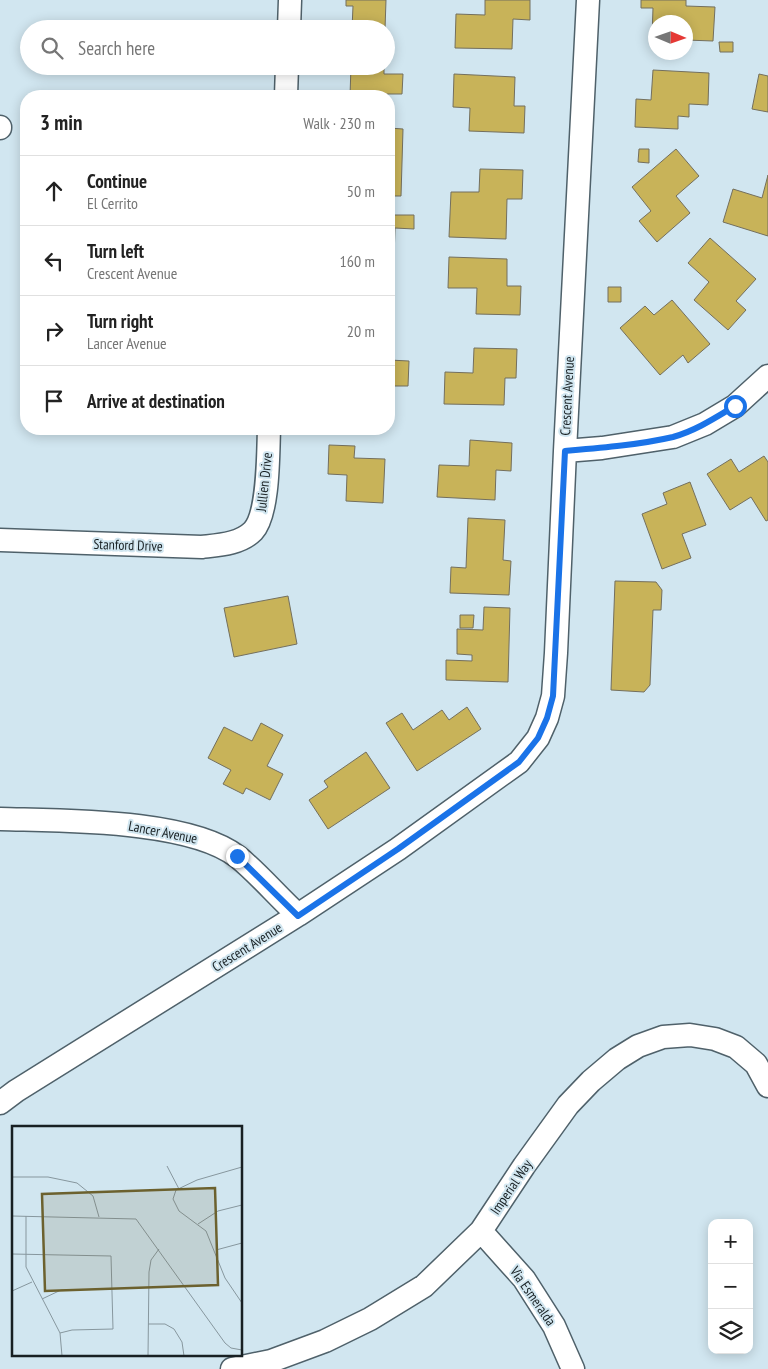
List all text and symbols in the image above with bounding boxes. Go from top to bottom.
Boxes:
north arrow [648,15,693,60]
search box [20,20,395,75]
icon: search [38,34,66,62]
text: Search here [78,36,155,60]
text: 3 min [40,109,82,136]
text: Walk · 230 m [303,113,375,133]
text: Continue [87,169,147,193]
icon: ahead [40,177,68,205]
text: 50 m [347,181,375,201]
text: El Cerrito [87,193,138,213]
text: Turn left [87,239,144,263]
icon: left [40,247,68,275]
text: 160 m [340,251,375,271]
text: Crescent Avenue [87,263,177,283]
text: Turn right [87,309,153,333]
icon: right [40,317,68,345]
text: 20 m [347,321,375,341]
text: Lancer Avenue [87,333,167,353]
street label: Crescent Avenue [556,356,578,436]
icon: arrive [40,387,68,415]
text: Arrive at destination [87,389,225,413]
route start [724,395,747,418]
street label: Jullien Drive [252,451,276,513]
street label: Stanford Drive [93,535,163,555]
street label: Lancer Avenue [127,817,199,848]
route end [226,845,249,868]
street label: Crescent Avenue [209,918,285,976]
inset map [12,1126,242,1356]
street label: Imperial Way [486,1155,536,1218]
map controls [708,1219,753,1354]
button: + [708,1219,753,1264]
street label: Via Esmeralda [506,1262,560,1329]
button: − [708,1264,753,1309]
button: layers [708,1309,753,1354]

